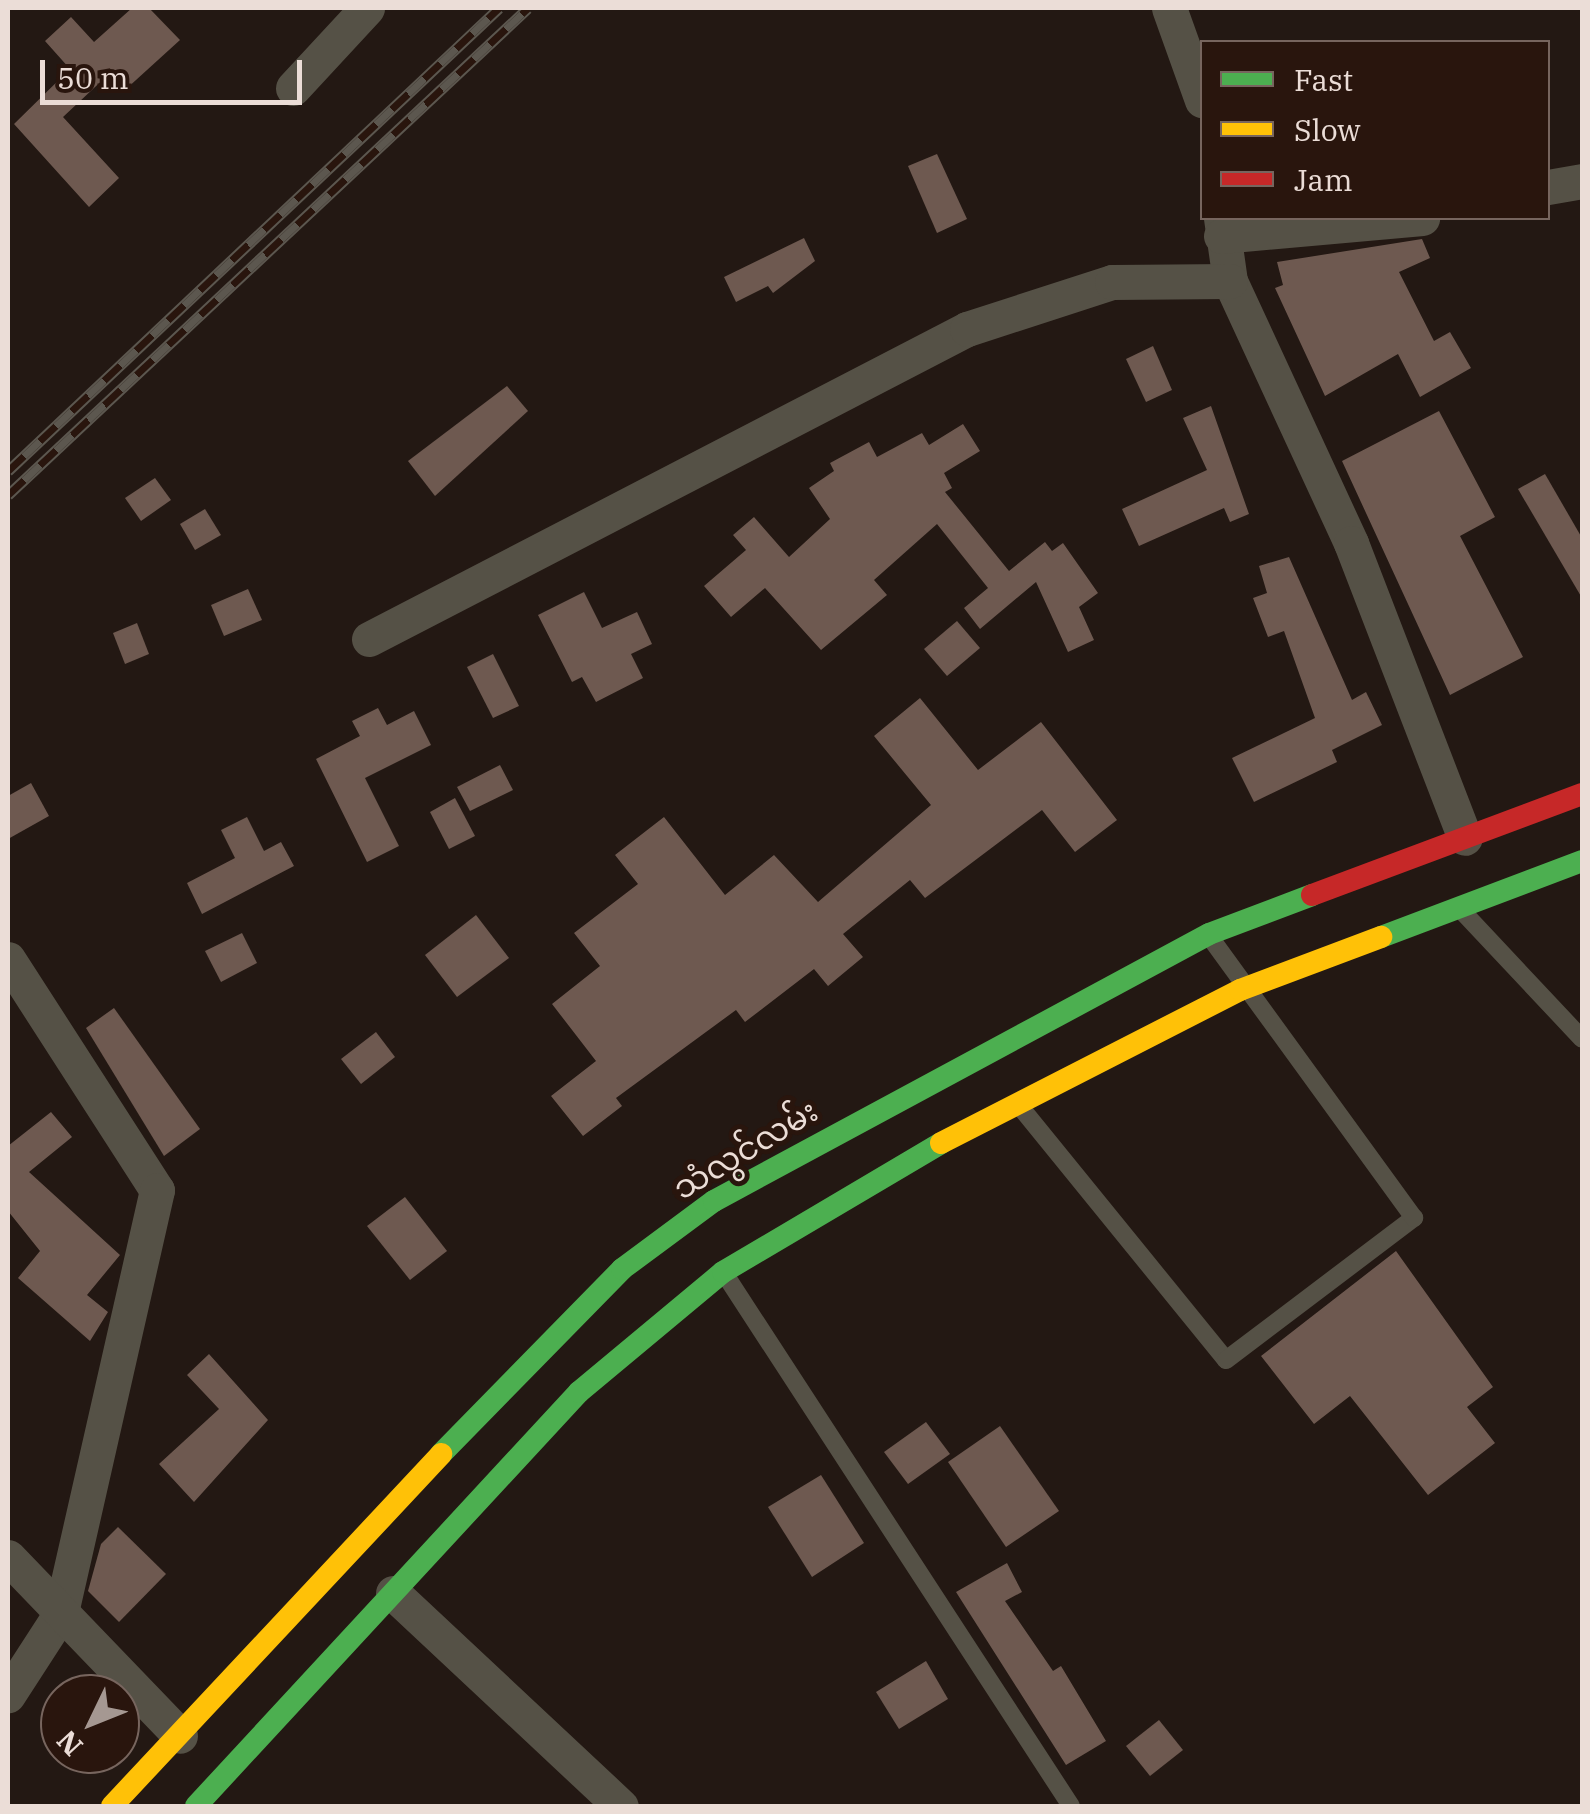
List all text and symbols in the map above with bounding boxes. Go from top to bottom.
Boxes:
scale bar [45,40,308,102]
legend [1200,40,1550,220]
text: 50 m [57,58,129,97]
text: Fast [1294,60,1353,99]
text: Slow [1294,110,1361,149]
text: Jam [1294,160,1353,199]
street label: သံလွင်လမ်း [666,1091,824,1207]
north arrow [40,1674,140,1774]
text: N [48,1723,90,1764]

